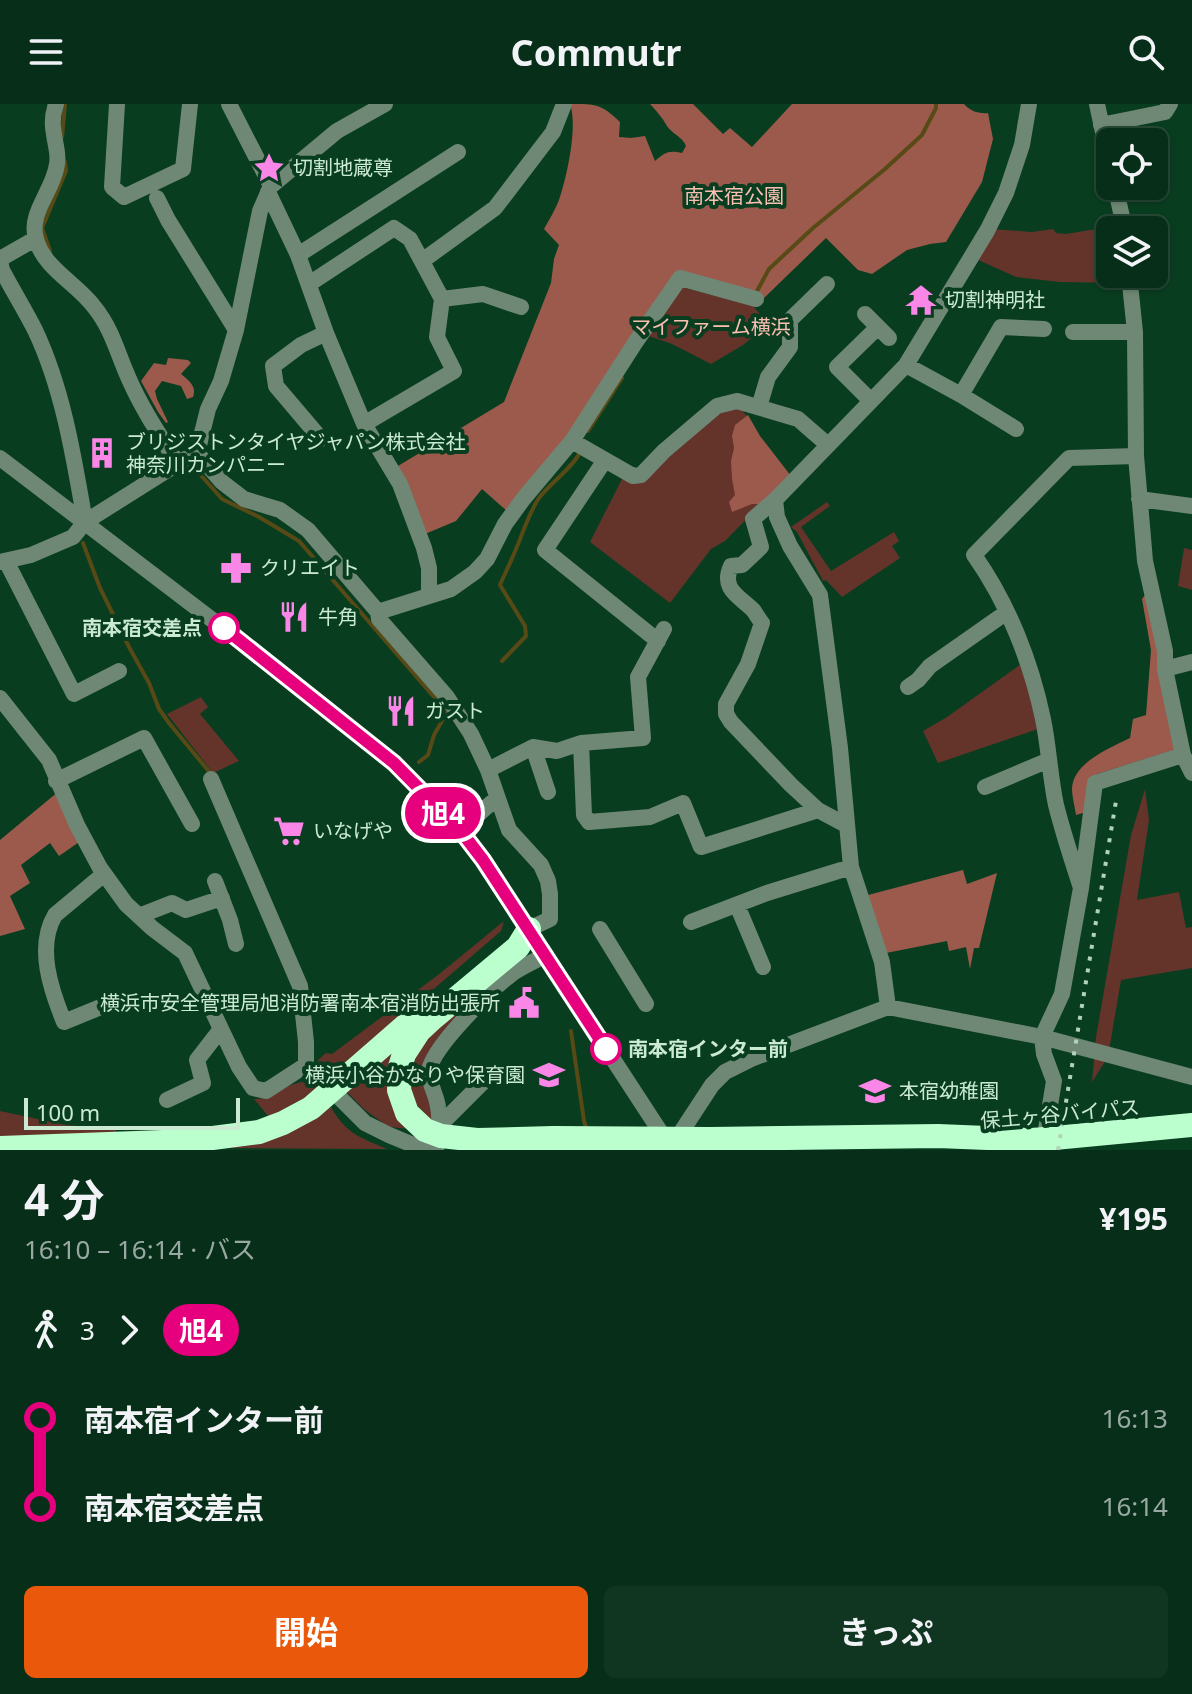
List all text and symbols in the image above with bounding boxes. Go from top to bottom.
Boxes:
text: Commutr [511,28,681,77]
icon: menu [24,30,68,74]
icon: search [1124,30,1168,74]
map controls [1096,128,1168,288]
button: locate [1096,128,1168,200]
place icon: 切割地蔵尊 [252,151,286,185]
place label: 切割地蔵尊 [293,154,393,181]
park label: 南本宿公園 [684,182,784,209]
button: layers [1096,216,1168,288]
temple icon: 切割神明社 [904,283,938,317]
place label: 切割神明社 [945,286,1045,313]
park label: マイファーム横浜 [631,313,791,340]
place label: ブリジストンタイヤジャパン株式会社 神奈川カンパニー [126,428,465,478]
building icon: ブリジストンタイヤジャパン株式会社 神奈川カンパニー [85,436,119,470]
pharmacy icon: クリエイト [219,551,253,585]
place label: クリエイト [260,554,360,581]
restaurant icon: 牛角 [277,600,311,634]
place label: 牛角 [318,603,358,630]
marker: 南本宿交差点 [209,613,239,643]
place label: 南本宿交差点 [82,614,202,641]
restaurant icon: ガスト [384,694,418,728]
place label: ガスト [425,697,485,724]
line badge: 旭4 [407,787,479,839]
text: 旭4 [421,794,465,832]
supermarket icon: いなげや [272,814,306,848]
place label: いなげや [313,817,393,844]
public building icon: 横浜市安全管理局旭消防署南本宿消防出張所 [507,986,541,1020]
place label: 横浜市安全管理局旭消防署南本宿消防出張所 [100,989,500,1016]
marker: 南本宿インター前 [591,1034,621,1064]
place label: 南本宿インター前 [628,1035,788,1062]
school or university icon: 横浜小谷かなりや保育園 [532,1058,566,1092]
place label: 横浜小谷かなりや保育園 [305,1061,525,1088]
school or university icon: 本宿幼稚園 [858,1074,892,1108]
place label: 本宿幼稚園 [899,1077,999,1104]
street label: 保土ヶ谷バイパス [979,1093,1141,1134]
scale bar [24,1094,240,1130]
text: 100 m [36,1097,100,1127]
text: 4 分 [24,1169,105,1229]
text: ¥195 [1099,1198,1168,1239]
text: 16:10 – 16:14 · バス [24,1231,256,1267]
icon: walk [24,1308,68,1352]
icon: forward [107,1308,151,1352]
text: 旭4 [179,1311,223,1349]
text: 3 [80,1312,95,1348]
text: 南本宿インター前 [84,1399,324,1440]
text: 16:13 [1102,1400,1168,1436]
text: 南本宿交差点 [84,1487,264,1528]
text: 16:14 [1102,1488,1168,1524]
button: 開始 [24,1586,588,1678]
button: きっぷ [604,1586,1168,1678]

